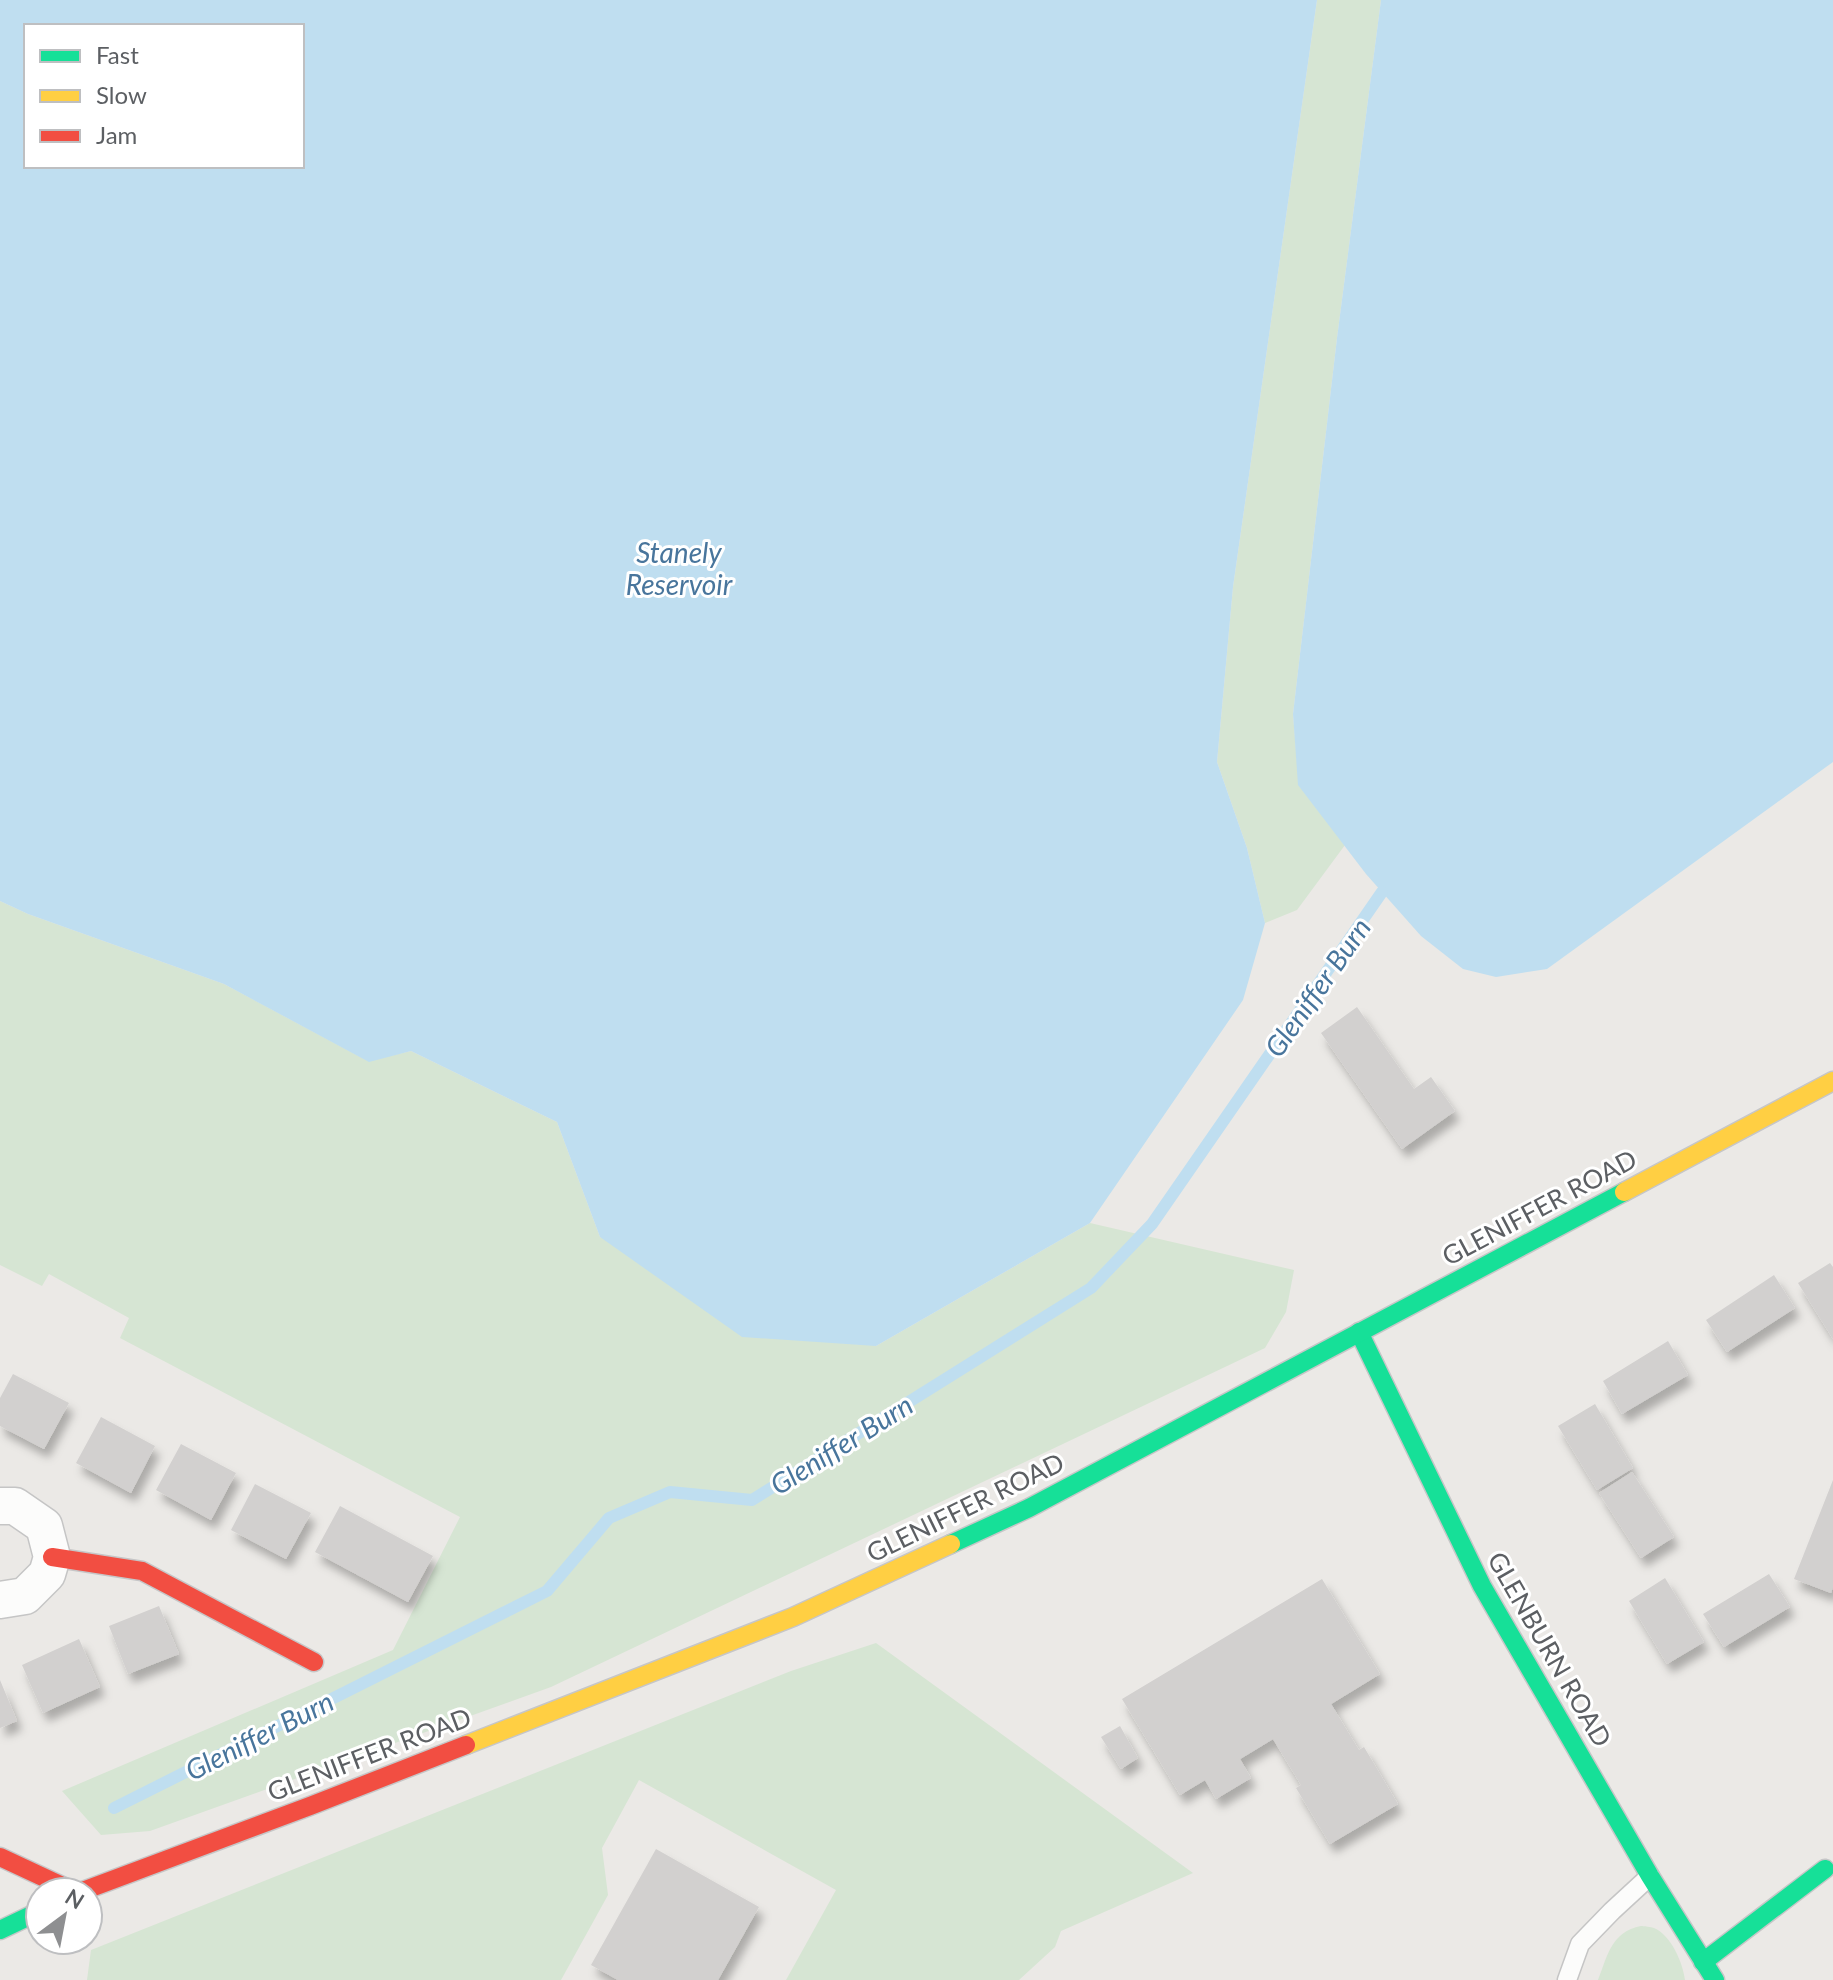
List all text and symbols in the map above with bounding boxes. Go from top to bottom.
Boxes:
legend [24,24,304,168]
text: Fast [96,40,139,69]
text: Slow [96,80,147,109]
text: Jam [96,120,137,149]
water label: Stanely Reservoir [626,535,733,601]
water label: Gleniffer Burn [1257,911,1377,1063]
street label: GLENIFFER ROAD [1436,1142,1642,1272]
water label: Gleniffer Burn [764,1387,918,1501]
street label: GLENIFFER ROAD [861,1445,1069,1569]
street label: GLENBURN ROAD [1481,1546,1619,1752]
water label: Gleniffer Burn [179,1683,339,1787]
street label: GLENIFFER ROAD [263,1700,475,1808]
north arrow [24,1876,104,1956]
text: N [61,1883,89,1915]

